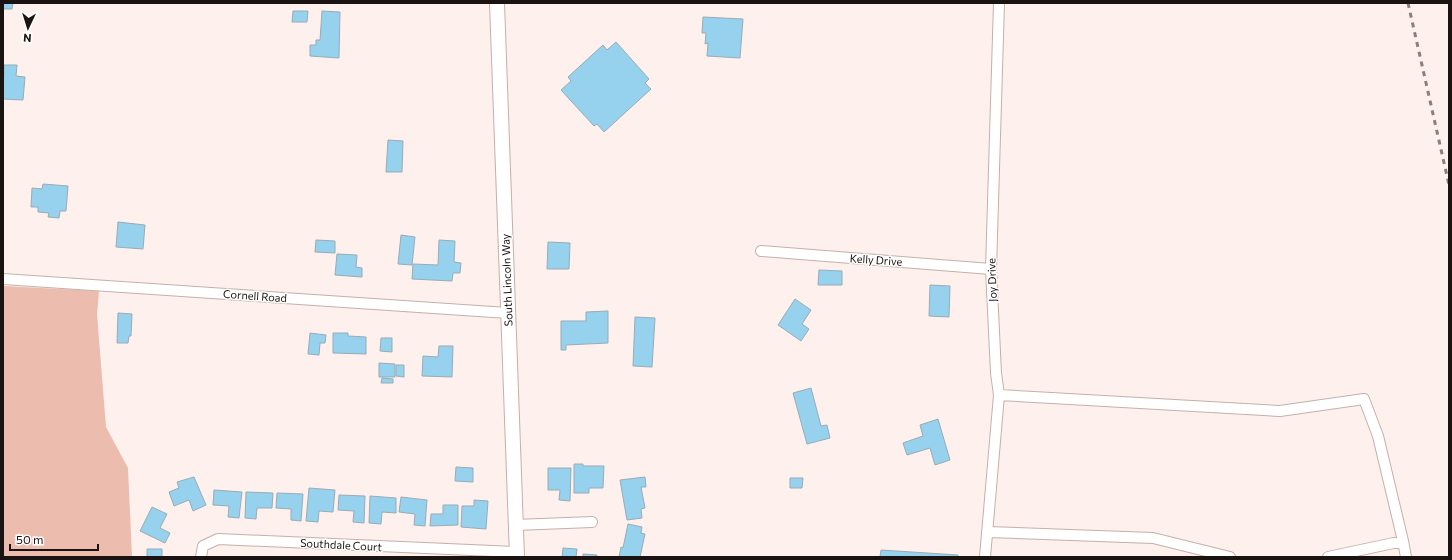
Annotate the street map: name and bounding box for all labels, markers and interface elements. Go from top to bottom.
north arrow [8,8,48,48]
text: N [23,32,32,45]
street label: South Lincoln Way [498,233,515,327]
street label: Kelly Drive [849,251,903,268]
street label: Joy Drive [984,258,1000,302]
street label: Cornell Road [223,287,287,304]
scale bar [10,526,98,552]
text: 50 m [16,532,44,546]
street label: Southdale Court [300,536,383,553]

